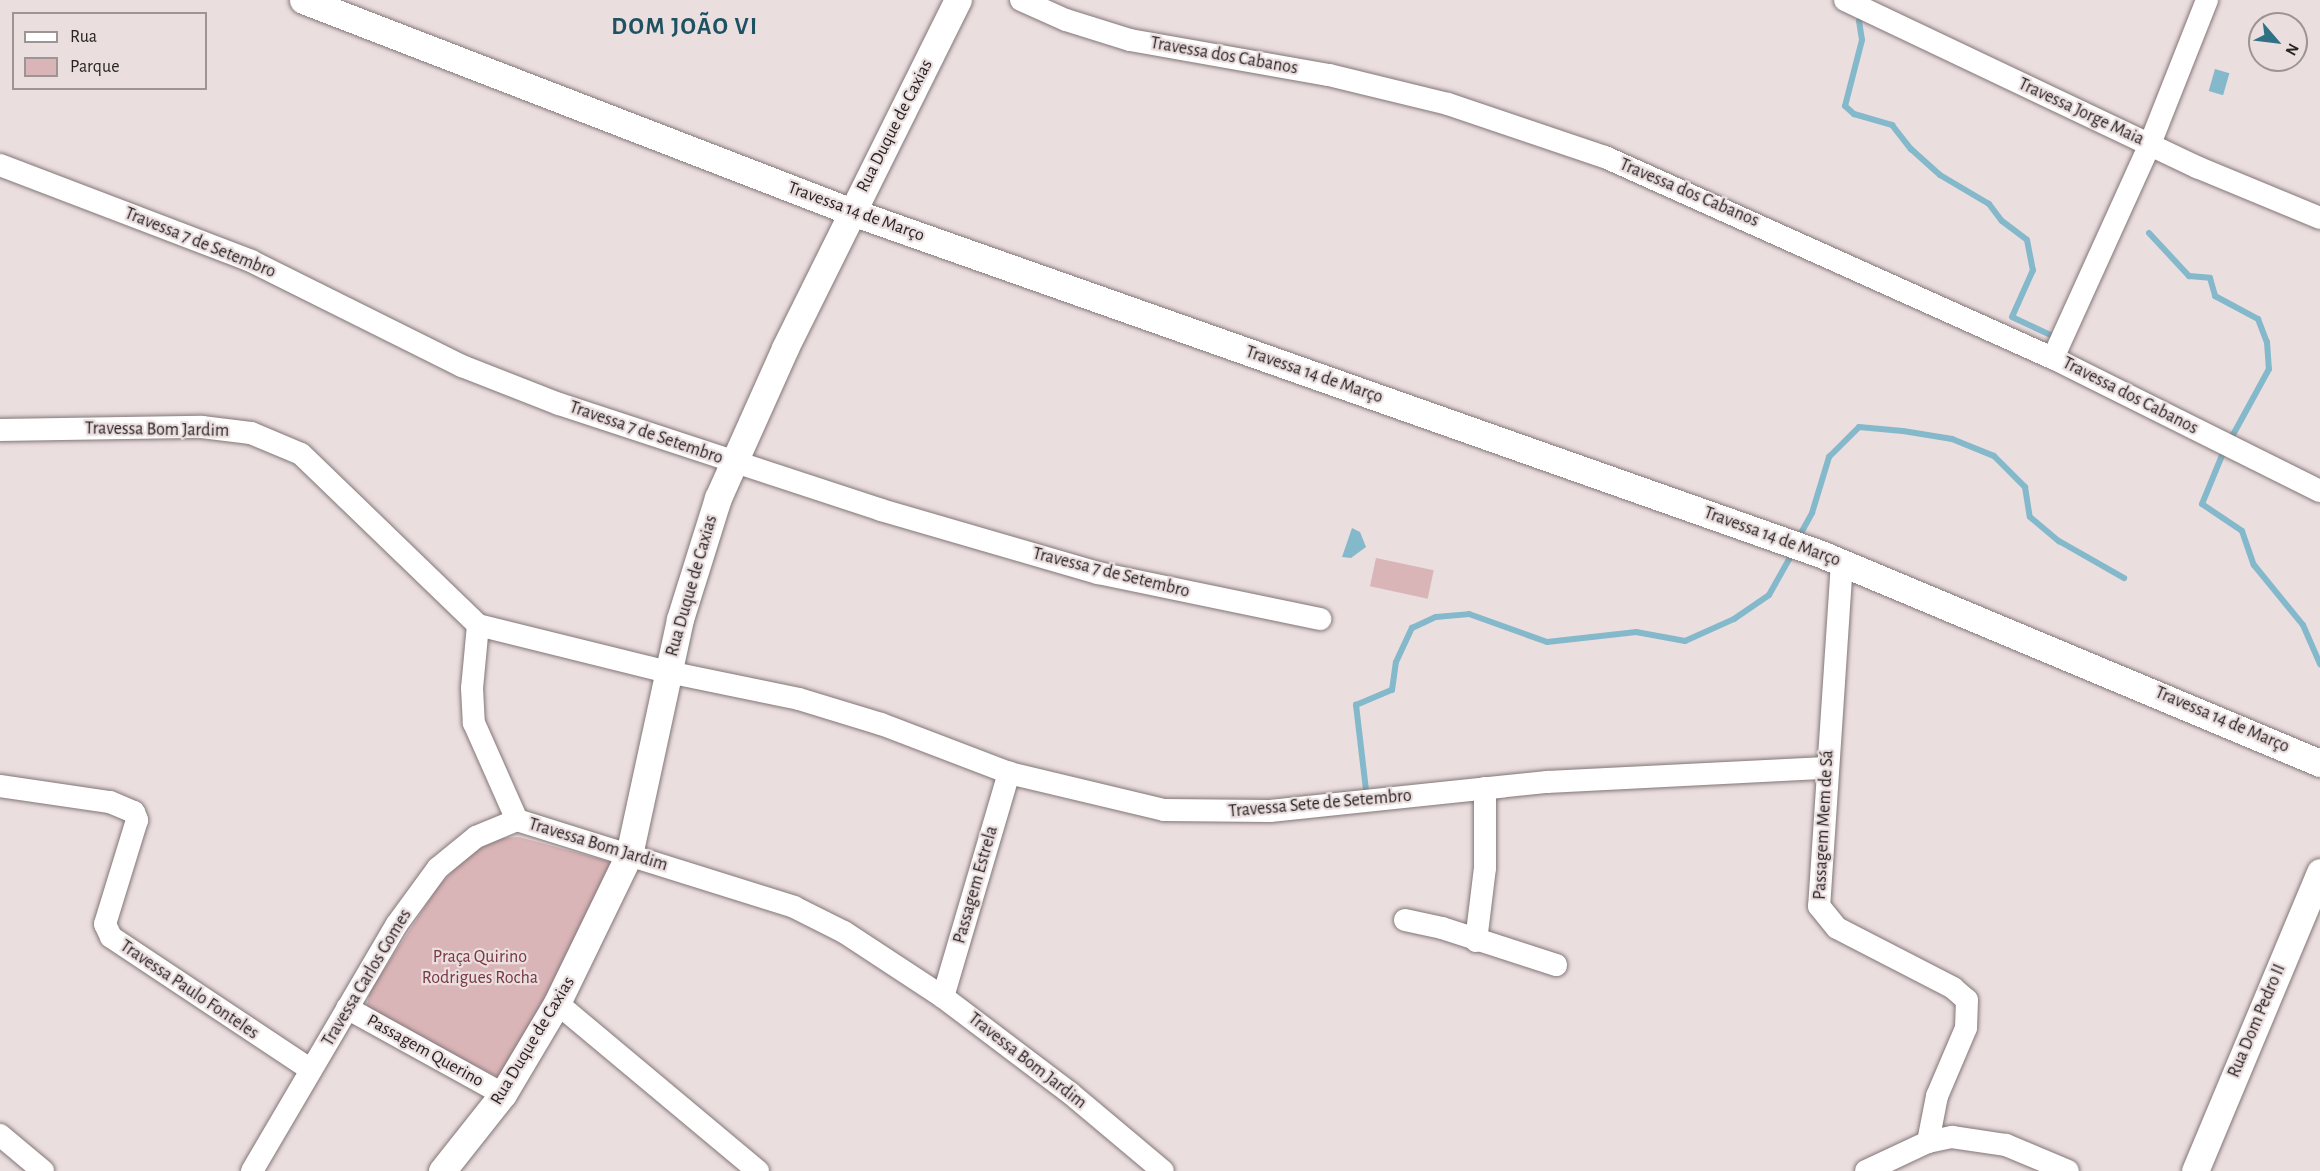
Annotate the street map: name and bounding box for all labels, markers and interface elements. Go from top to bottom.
legend [12,12,207,90]
north arrow [2248,12,2308,72]
district label: DOM JOÃO VI [611,14,759,42]
text: Rua [70,28,97,46]
street label: Travessa dos Cabanos [1149,32,1299,80]
text: N [2282,41,2302,58]
street label: Rua Duque de Caxias [852,56,938,196]
text: Parque [70,58,119,76]
street label: Travessa Jorge Maia [2015,73,2147,151]
street label: Travessa dos Cabanos [1616,154,1762,232]
street label: Travessa 14 de Março [785,177,927,247]
street label: Travessa 7 de Setembro [121,203,279,283]
street label: Travessa 14 de Março [1243,341,1385,409]
street label: Travessa dos Cabanos [2059,352,2201,440]
street label: Travessa 7 de Setembro [566,397,726,469]
street label: Travessa Bom Jardim [85,418,229,442]
street label: Travessa 14 de Março [1701,502,1843,572]
street label: Rua Duque de Caxias [662,513,722,659]
street label: Travessa 7 de Setembro [1030,543,1192,603]
street label: Travessa 14 de Março [2152,682,2292,758]
street label: Passagem Mem de Sá [1809,750,1839,900]
street label: Travessa Sete de Setembro [1228,785,1412,823]
street label: Travessa Bom Jardim [526,814,670,876]
street label: Passagem Estrela [949,824,1003,946]
street label: Travessa Carlos Gomes [317,905,417,1051]
street label: Travessa Paulo Fonteles [116,936,262,1044]
park label: Praça Quirino Rodrigues Rocha [422,947,538,990]
street label: Rua Dom Pedro II [2223,961,2291,1081]
street label: Rua Duque de Caxias [486,973,580,1109]
street label: Travessa Bom Jardim [963,1008,1091,1114]
street label: Passagem Querino [363,1010,487,1092]

